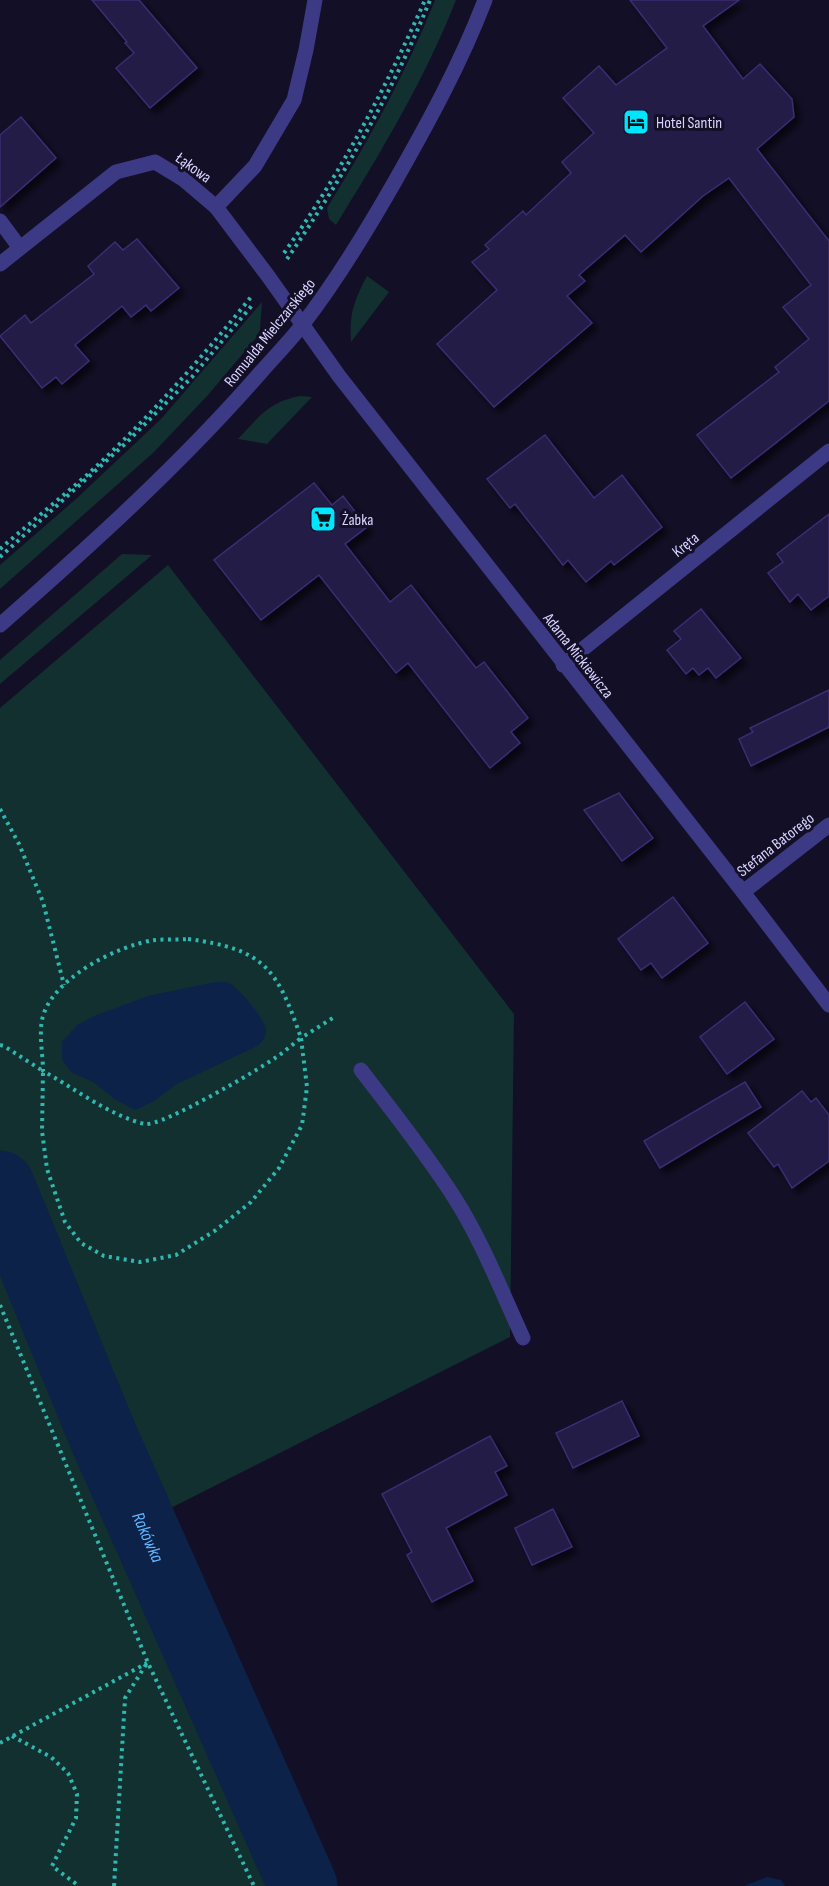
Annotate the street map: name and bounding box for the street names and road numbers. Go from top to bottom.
street label: Łąkowa [171,148,215,187]
street label: Romualda Mielczarskiego [221,275,320,391]
street label: Kręta [669,529,703,562]
street label: Adama Mickiewicza [538,609,617,702]
street label: Stefana Batorego [734,809,818,881]

